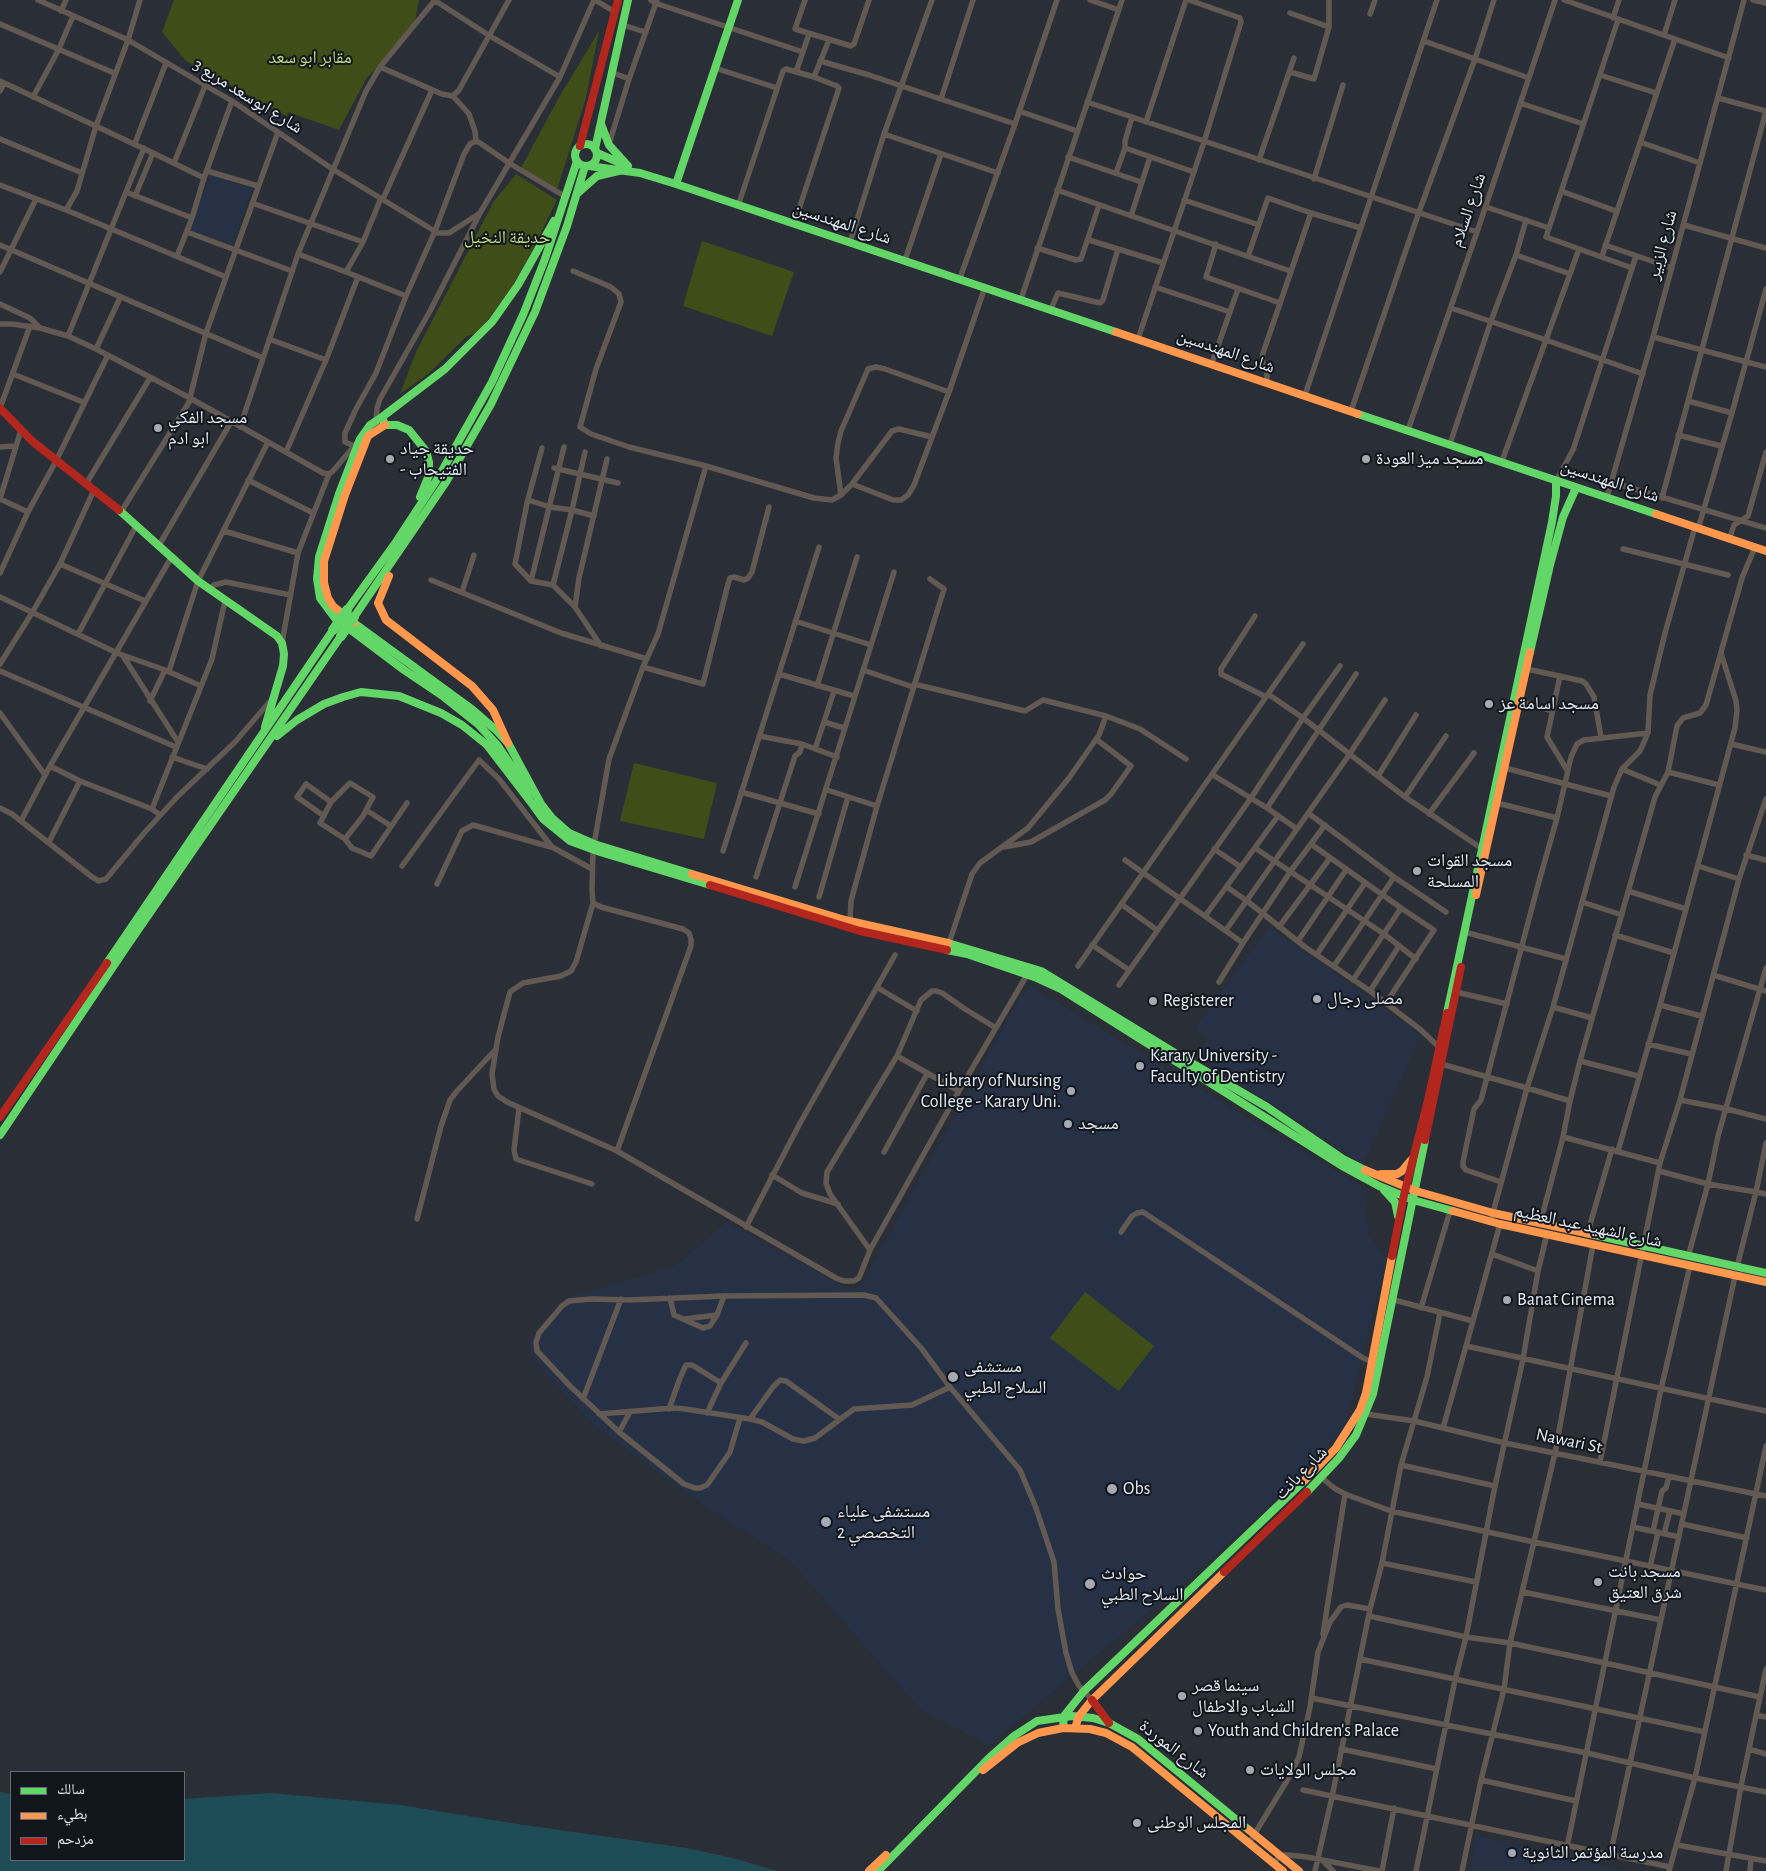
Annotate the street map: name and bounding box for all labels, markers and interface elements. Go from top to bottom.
park label: مقابر ابو سعد [268,47,352,69]
street label: شارع ابوسعد مربع 3 [189,54,307,138]
street label: شارع السلام [1445,170,1491,250]
street label: شارع المهندسين [790,197,894,249]
street label: شارع الزبير [1642,208,1682,282]
park label: حديقة النخيل [464,227,550,249]
street label: شارع المهندسين [1174,324,1278,378]
place label: مسجد الفكي ابو ادم [168,407,247,449]
marker: مسجد الفكي ابو ادم [152,422,164,434]
place label: حديقة جياد - الفتيحاب [400,438,474,480]
place label: مسجد ميز العودة [1376,448,1483,470]
marker: حديقة جياد - الفتيحاب [384,453,396,465]
marker: مسجد ميز العودة [1360,453,1372,465]
street label: شارع المهندسين [1558,455,1662,507]
place label: مسجد اسامة عز [1499,693,1599,715]
marker: مسجد اسامة عز [1483,698,1495,710]
place label: مسجد القوات المسلحة [1427,850,1512,892]
marker: مسجد القوات المسلحة [1411,865,1423,877]
place label: مصلى رجال [1327,988,1403,1010]
place label: Registerer [1163,990,1234,1012]
marker: مصلى رجال [1311,993,1323,1005]
marker: Registerer [1147,995,1159,1007]
place label: Karary University - Faculty of Dentistry [1150,1045,1285,1088]
marker: Karary University - Faculty of Dentistry [1134,1060,1146,1072]
place label: Library of Nursing College - Karary Uni. [921,1070,1061,1112]
marker: Library of Nursing College - Karary Uni. [1065,1085,1077,1097]
place label: مسجد [1078,1113,1119,1135]
marker: مسجد [1062,1118,1074,1130]
street label: شارع الشهيد عبد العظيم [1512,1200,1664,1252]
place label: Banat Cinema [1517,1289,1615,1311]
marker: Banat Cinema [1501,1294,1513,1306]
place label: مستشفى السلاح الطبي [964,1356,1046,1398]
marker: مستشفى السلاح الطبي [946,1370,960,1384]
street label: Nawari St [1534,1423,1604,1459]
street label: شارع بانت [1270,1442,1332,1504]
place label: Obs [1123,1478,1150,1500]
marker: Obs [1105,1482,1119,1496]
place label: مستشفى علياء التخصصي 2 [837,1501,930,1544]
marker: مستشفى علياء التخصصي 2 [819,1515,833,1529]
place label: مسجد بانت شرق العتيق [1608,1561,1682,1604]
place label: حوادث السلاح الطبي [1101,1563,1183,1606]
marker: مسجد بانت شرق العتيق [1592,1576,1604,1588]
marker: حوادث السلاح الطبي [1083,1577,1097,1591]
place label: سينما قصر الشباب والاطفال [1192,1675,1295,1718]
marker: سينما قصر الشباب والاطفال [1176,1690,1188,1702]
street label: شارع الموردة [1135,1715,1213,1783]
place label: Youth and Children's Palace [1208,1720,1399,1742]
marker: Youth and Children's Palace [1192,1725,1204,1737]
place label: مجلس الولايات [1260,1759,1356,1781]
marker: مجلس الولايات [1244,1764,1256,1776]
legend [10,1771,185,1861]
text: سالك [57,1782,85,1797]
text: بطيء [57,1807,87,1822]
place label: المجلس الوطنى [1147,1812,1246,1834]
marker: المجلس الوطنى [1131,1817,1143,1829]
text: مزدحم [57,1832,94,1847]
place label: مدرسة المؤتمر الثانوية [1522,1842,1663,1864]
marker: مدرسة المؤتمر الثانوية [1506,1847,1518,1859]

